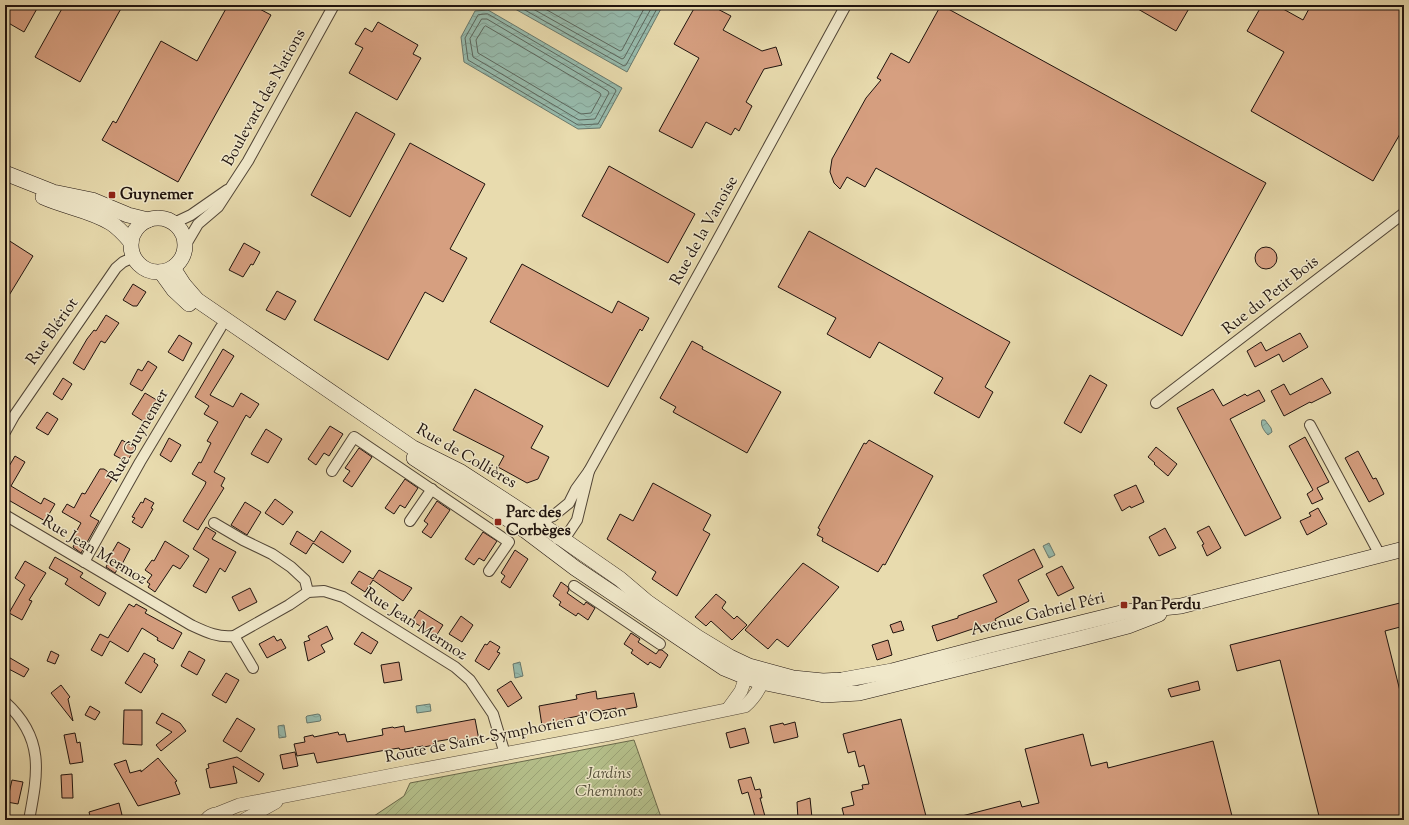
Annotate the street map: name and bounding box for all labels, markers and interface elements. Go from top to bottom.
street label: Boulevard des Nations [218,25,312,171]
street label: Rue de la Vanoise [665,172,745,290]
place label: Guynemer [120,184,195,207]
marker: Guynemer [107,190,117,200]
street label: Rue du Petit Bois [1218,251,1324,341]
street label: Rue Blériot [21,293,85,370]
street label: Rue Guynemer [103,385,175,487]
street label: Rue de Collières [412,419,520,495]
place label: Parc des Corbèges [506,502,571,543]
street label: Rue Jean Mermoz [37,510,151,592]
marker: Parc des Corbèges [493,517,503,527]
street label: Rue Jean Mermoz [359,583,471,667]
street label: Avenue Gabriel Péri [968,587,1108,643]
place label: Pan Perdu [1132,594,1202,617]
marker: Pan Perdu [1119,600,1129,610]
street label: Route de Saint-Symphorien d'Ozon [383,700,629,770]
park label: Jardins Cheminots [575,763,643,804]

